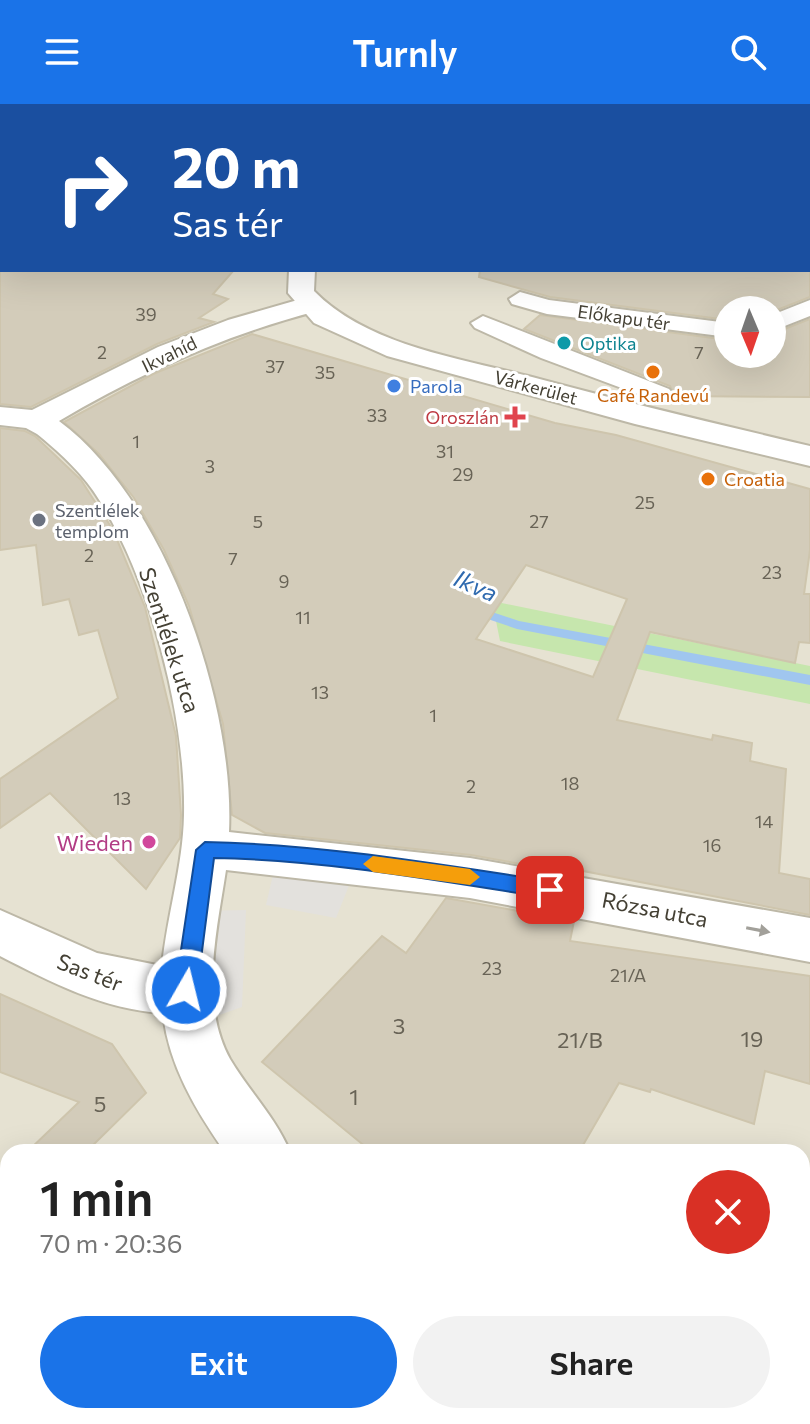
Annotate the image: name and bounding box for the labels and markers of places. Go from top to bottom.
place label: Optika [580,332,636,354]
marker: Optika [555,334,573,352]
marker: Café Randevú [644,363,662,381]
place label: Parola [410,375,462,397]
marker: Parola [385,377,403,395]
place label: Café Randevú [597,384,709,406]
place label: Oroszlán [425,406,499,428]
marker: Oroszlán [506,408,524,426]
place label: Croatia [724,468,785,490]
marker: Croatia [699,470,717,488]
place label: Szentlélek templom [55,499,140,542]
marker: Szentlélek templom [30,511,48,529]
place label: Wieden [56,829,133,856]
marker: Wieden [140,833,158,851]
pin [516,856,584,924]

